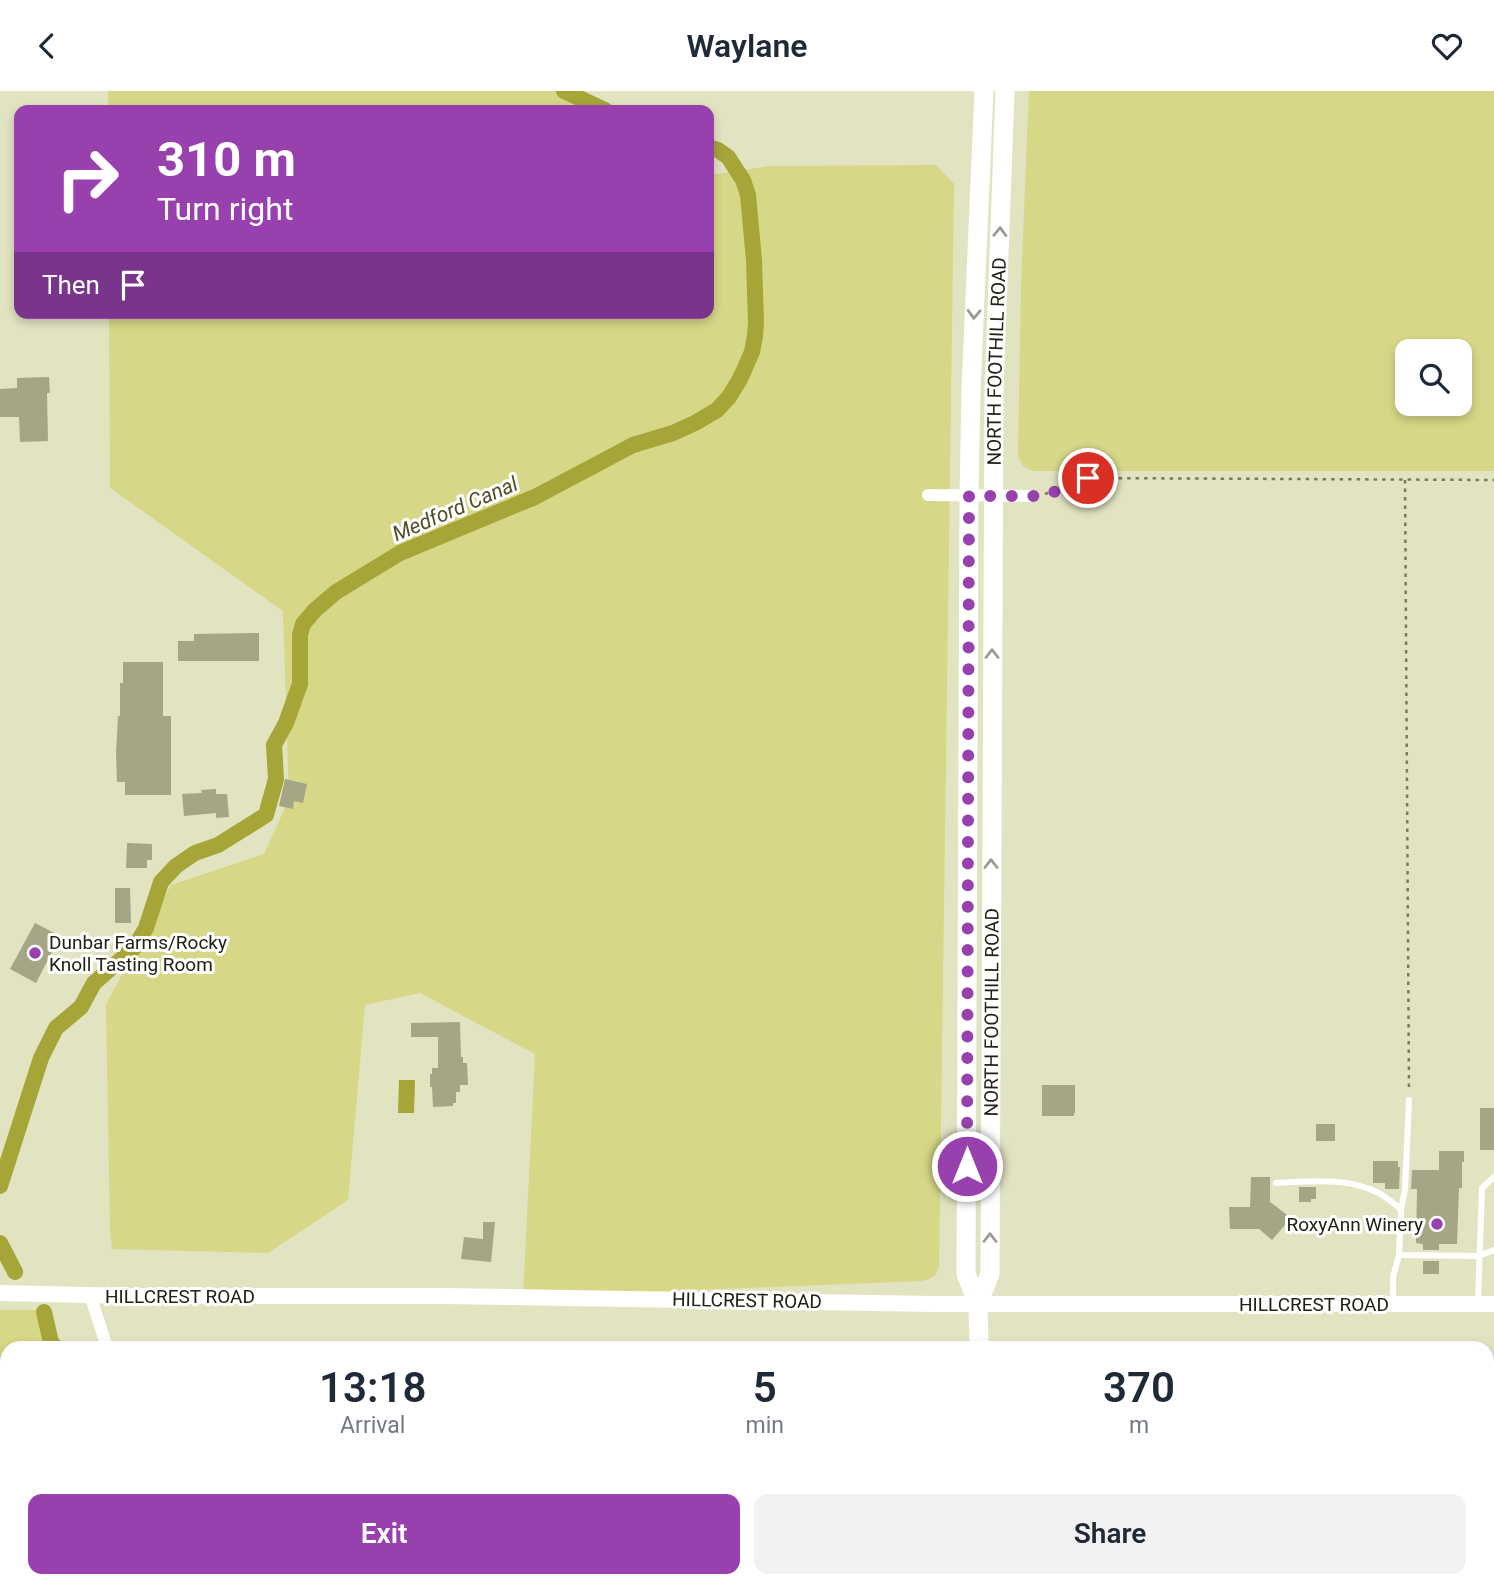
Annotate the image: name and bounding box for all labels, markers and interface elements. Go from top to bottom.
icon: back [28,27,66,65]
text: Waylane [686,27,808,65]
icon: heart [1428,27,1466,65]
text: 310 m [157,131,296,188]
icon: right [42,133,133,224]
text: Turn right [157,190,293,228]
one-way arrow [992,226,1007,237]
street label: NORTH FOOTHILL ROAD [983,257,1011,466]
icon: arrive [114,266,152,304]
text: Then [42,270,100,300]
one-way arrow [966,309,981,320]
map controls [1395,339,1472,416]
button: search [1395,339,1472,416]
pin [1058,448,1118,508]
icon: arrive [1069,459,1107,497]
water label: Medford Canal [389,471,522,546]
one-way arrow [984,648,1000,659]
one-way arrow [983,858,999,868]
street label: NORTH FOOTHILL ROAD [980,908,1004,1117]
place label: Dunbar Farms/Rocky Knoll Tasting Room [49,931,227,976]
marker: Dunbar Farms/Rocky Knoll Tasting Room [27,945,43,961]
position arrow [930,1129,1004,1203]
place label: RoxyAnn Winery [1287,1213,1423,1236]
marker: RoxyAnn Winery [1429,1216,1445,1232]
one-way arrow [982,1232,998,1243]
street label: HILLCREST ROAD [105,1285,255,1308]
street label: HILLCREST ROAD [672,1288,822,1313]
street label: HILLCREST ROAD [1239,1293,1389,1316]
text: 13:18 [319,1363,426,1412]
text: 5 [753,1363,777,1412]
text: 370 [1103,1363,1175,1412]
text: Arrival [340,1412,405,1439]
text: min [745,1412,784,1439]
text: m [1129,1412,1149,1439]
button: Exit [28,1494,740,1574]
button: Share [754,1494,1466,1574]

